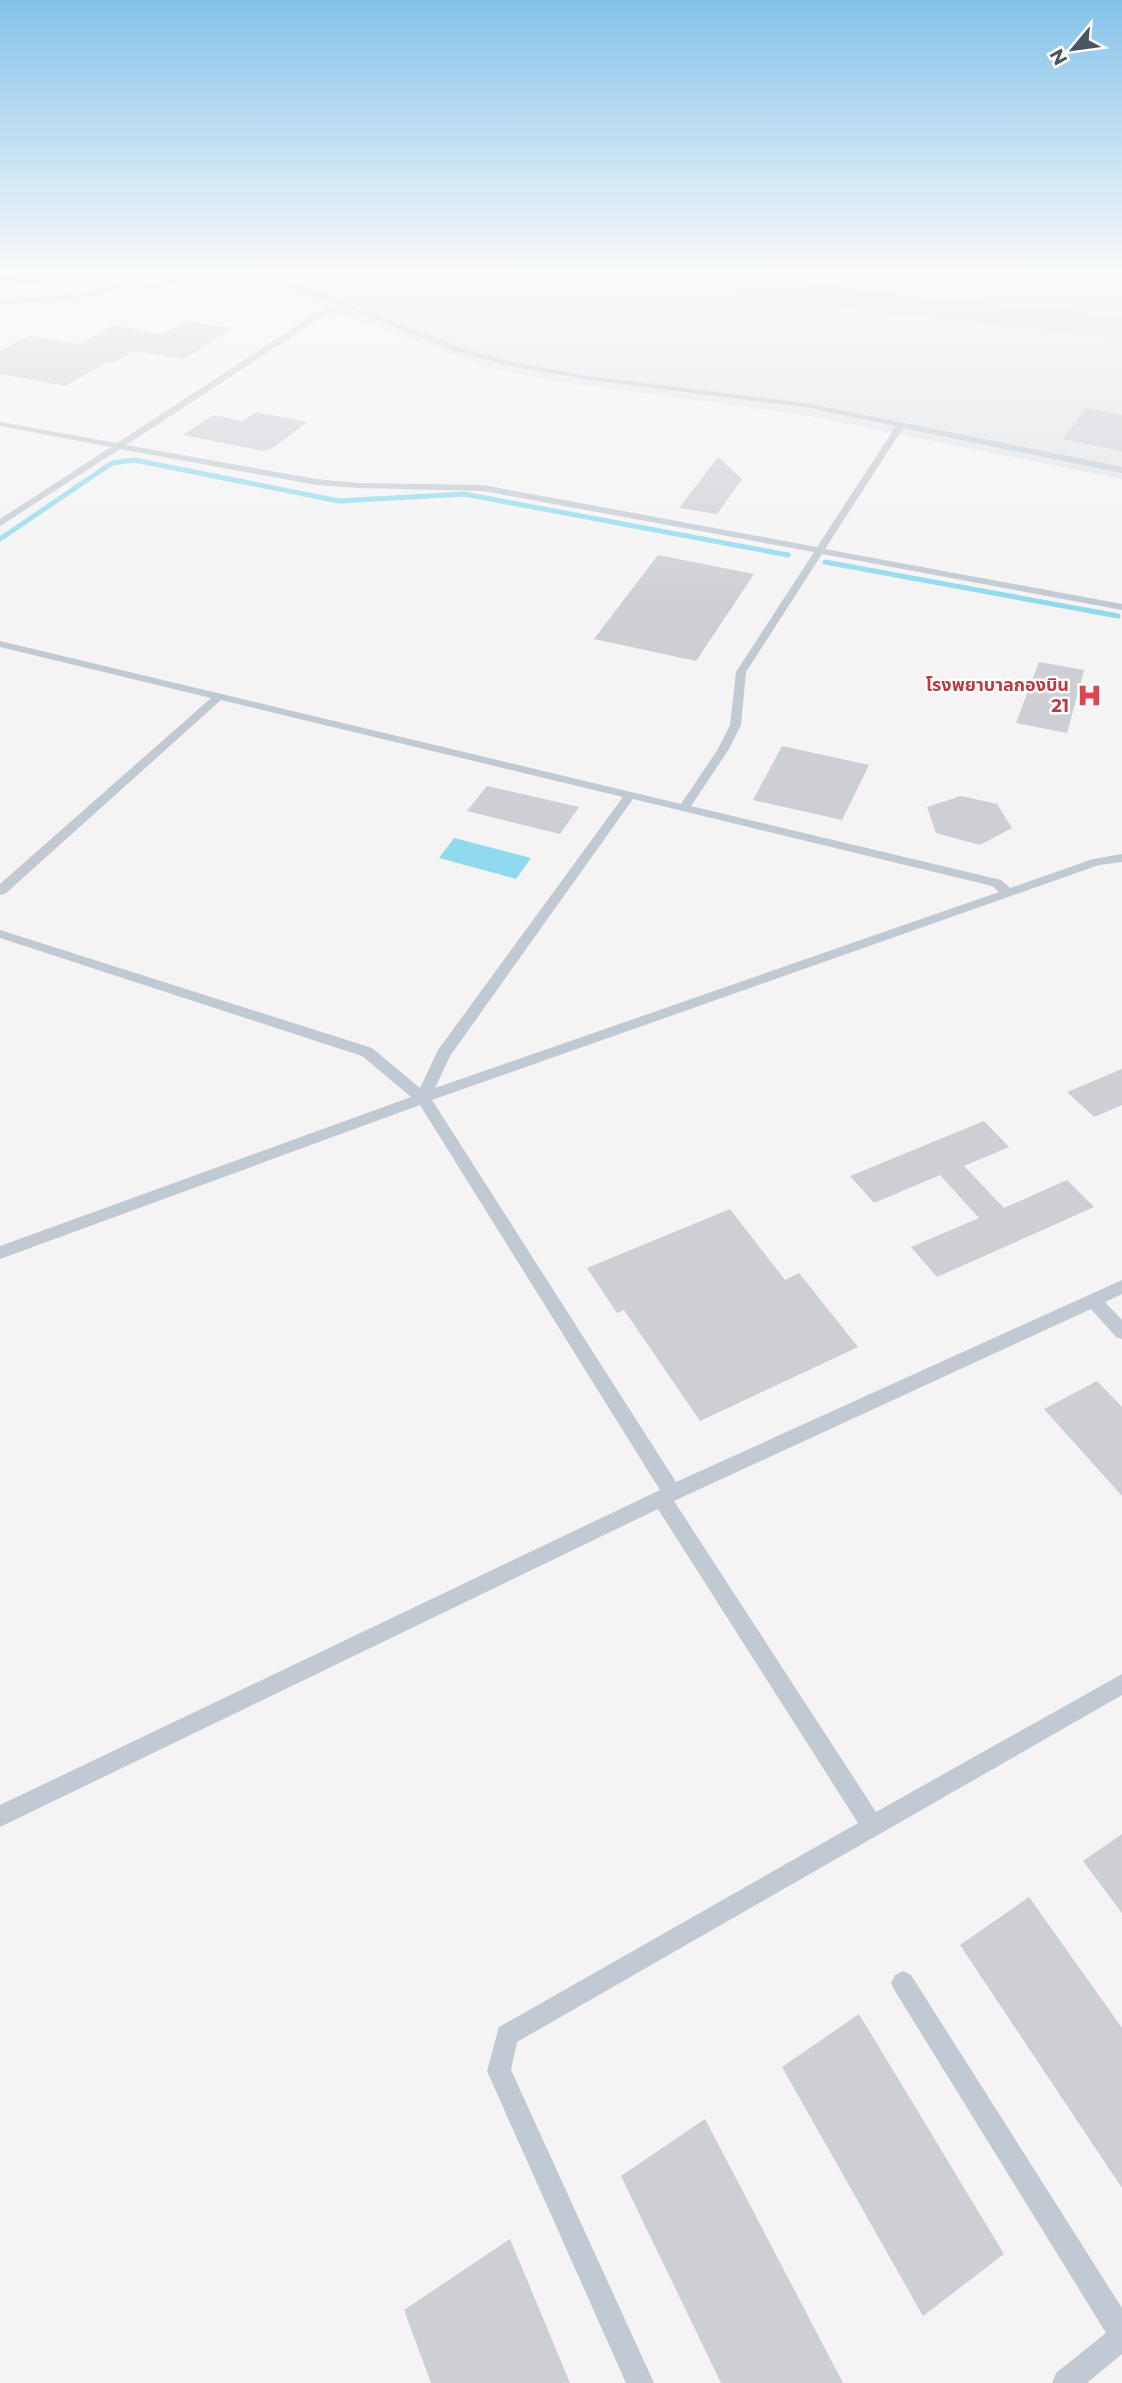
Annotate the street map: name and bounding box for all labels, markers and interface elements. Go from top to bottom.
north arrow [1038,14,1108,84]
text: N [1045,45,1072,69]
place label: โรงพยาบาลกองบิน 21 [926,674,1069,717]
hospital icon: โรงพยาบาลกองบิน 21 [1075,681,1103,709]

